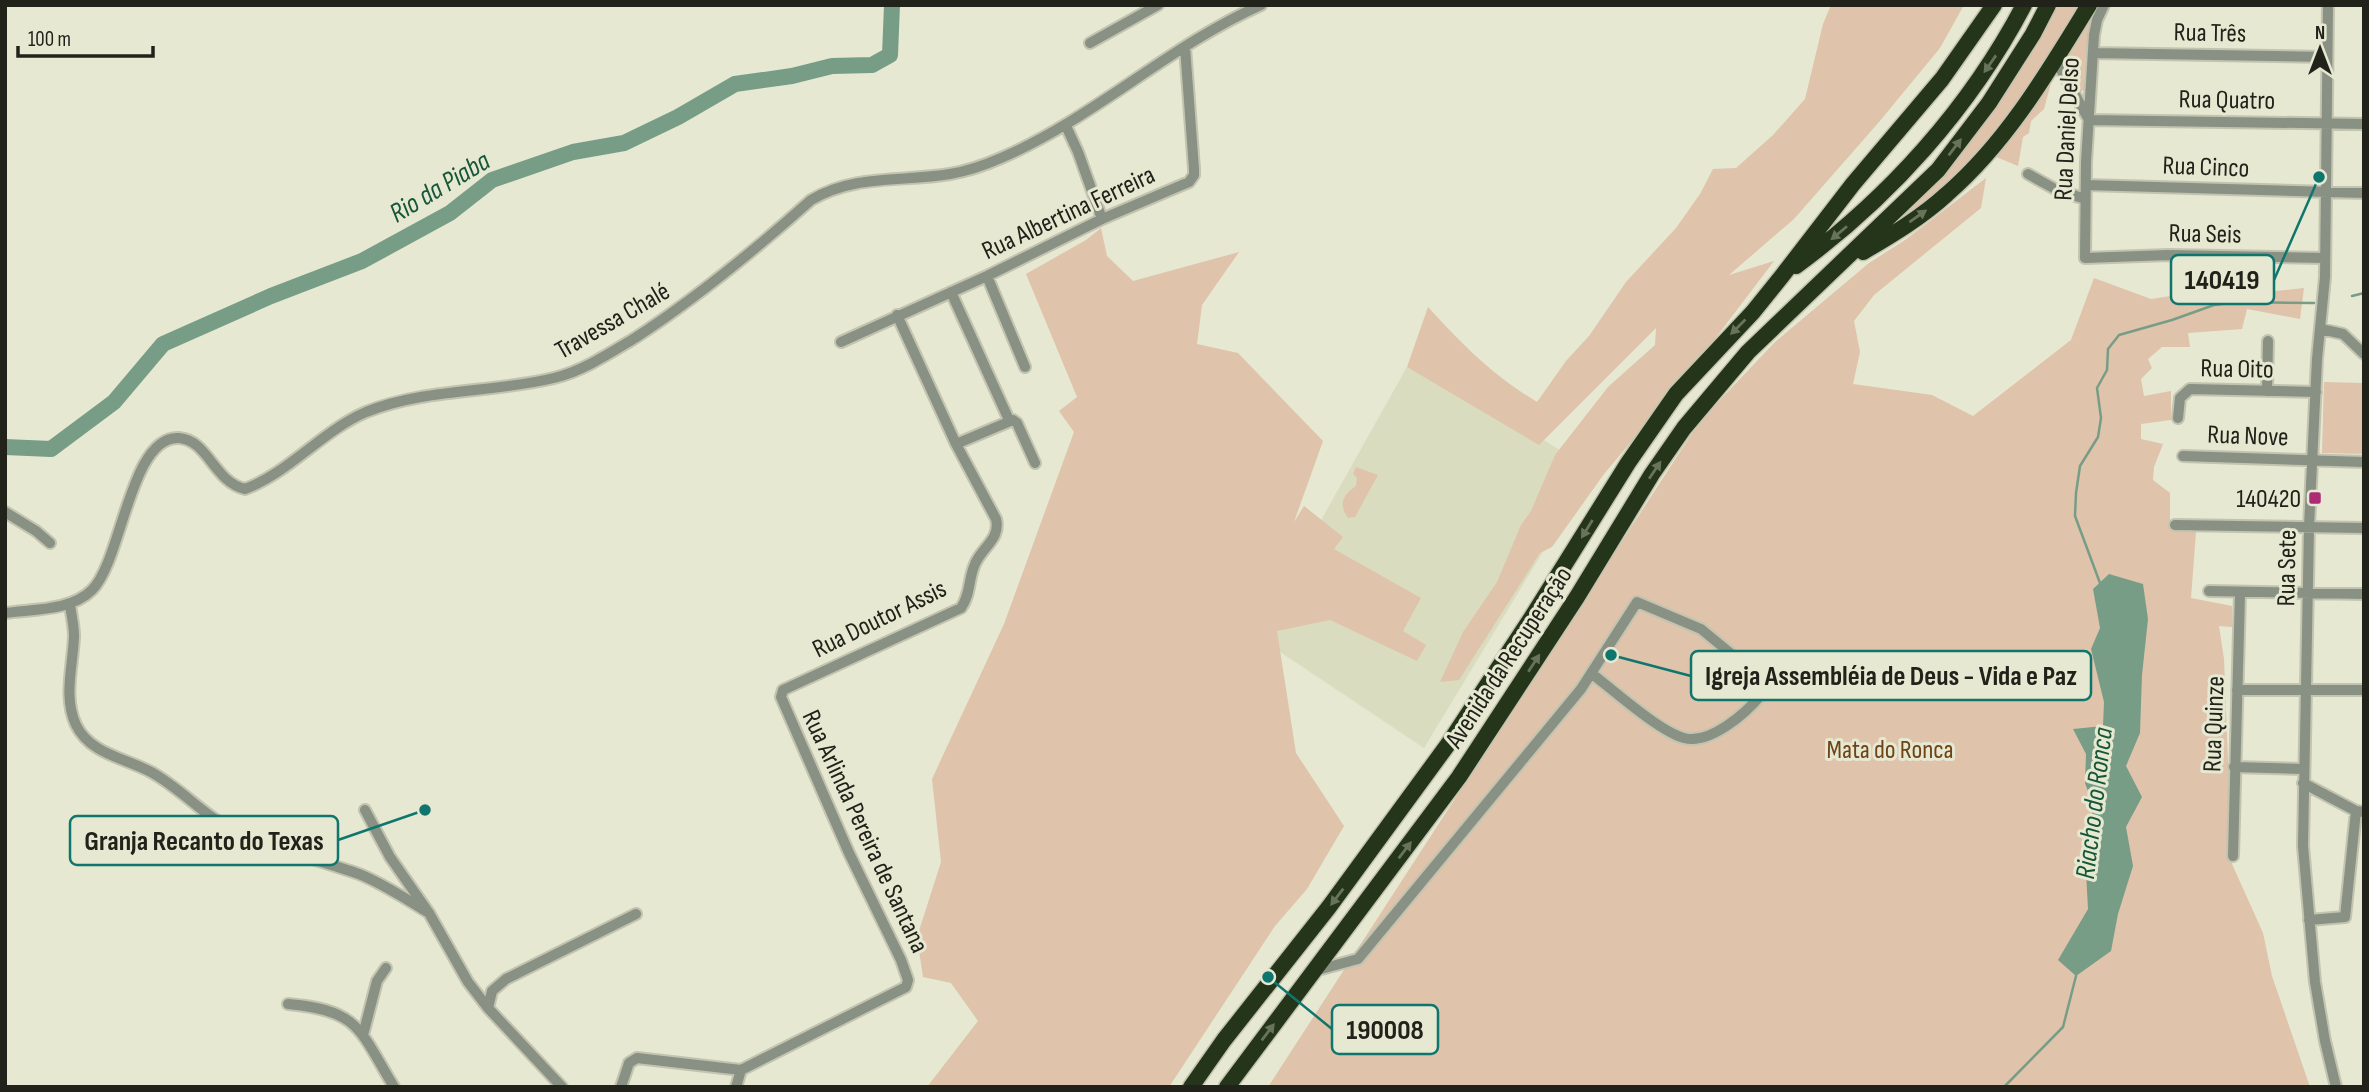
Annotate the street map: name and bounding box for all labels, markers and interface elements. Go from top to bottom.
scale bar [18,14,152,58]
north arrow [2285,14,2355,84]
street label: Rua Três [2173,17,2246,50]
text: N [2315,22,2325,45]
text: 100 m [28,27,71,52]
one-way arrow [1983,55,1997,73]
street label: Rua Daniel Delso [2048,57,2087,201]
street label: Rua Quatro [2178,84,2275,117]
one-way arrow [1948,138,1963,156]
water label: Rio da Piaba [384,144,497,230]
street label: Rua Cinco [2162,150,2250,185]
street label: Rua Albertina Ferreira [977,160,1160,267]
one-way arrow [1909,209,1927,223]
street label: Rua Seis [2168,218,2242,251]
one-way arrow [1830,226,1848,241]
callout: 140419 [2171,255,2274,304]
text: 140419 [2185,264,2259,297]
street label: Travessa Chalé [550,276,676,367]
one-way arrow [1729,319,1746,336]
street label: Rua Oito [2200,353,2274,386]
street label: Rua Nove [2207,420,2289,453]
one-way arrow [1648,461,1661,480]
place label: 140420 [2236,484,2301,515]
marker: 140420 [2307,490,2323,506]
one-way arrow [1581,519,1594,538]
street label: Rua Sete [2271,529,2304,607]
street label: Avenida da Recuperação [1439,561,1579,755]
street label: Rua Doutor Assis [808,574,952,665]
callout: Igreja Assembléia de Deus - Vida e Paz [1691,651,2091,700]
one-way arrow [1528,654,1541,673]
text: Igreja Assembléia de Deus - Vida e Paz [1705,660,2077,693]
street label: Rua Quinze [2197,675,2232,773]
street label: Rua Arlinda Pereira de Santana [795,705,935,958]
water label: Riacho do Ronca [2069,725,2120,881]
park label: Mata do Ronca [1827,735,1953,766]
callout: Granja Recanto do Texas [70,816,338,865]
text: Granja Recanto do Texas [84,825,324,858]
one-way arrow [1398,841,1412,859]
one-way arrow [1330,888,1344,906]
callout: 190008 [1332,1005,1438,1054]
text: 190008 [1346,1014,1424,1047]
one-way arrow [1260,1023,1275,1041]

